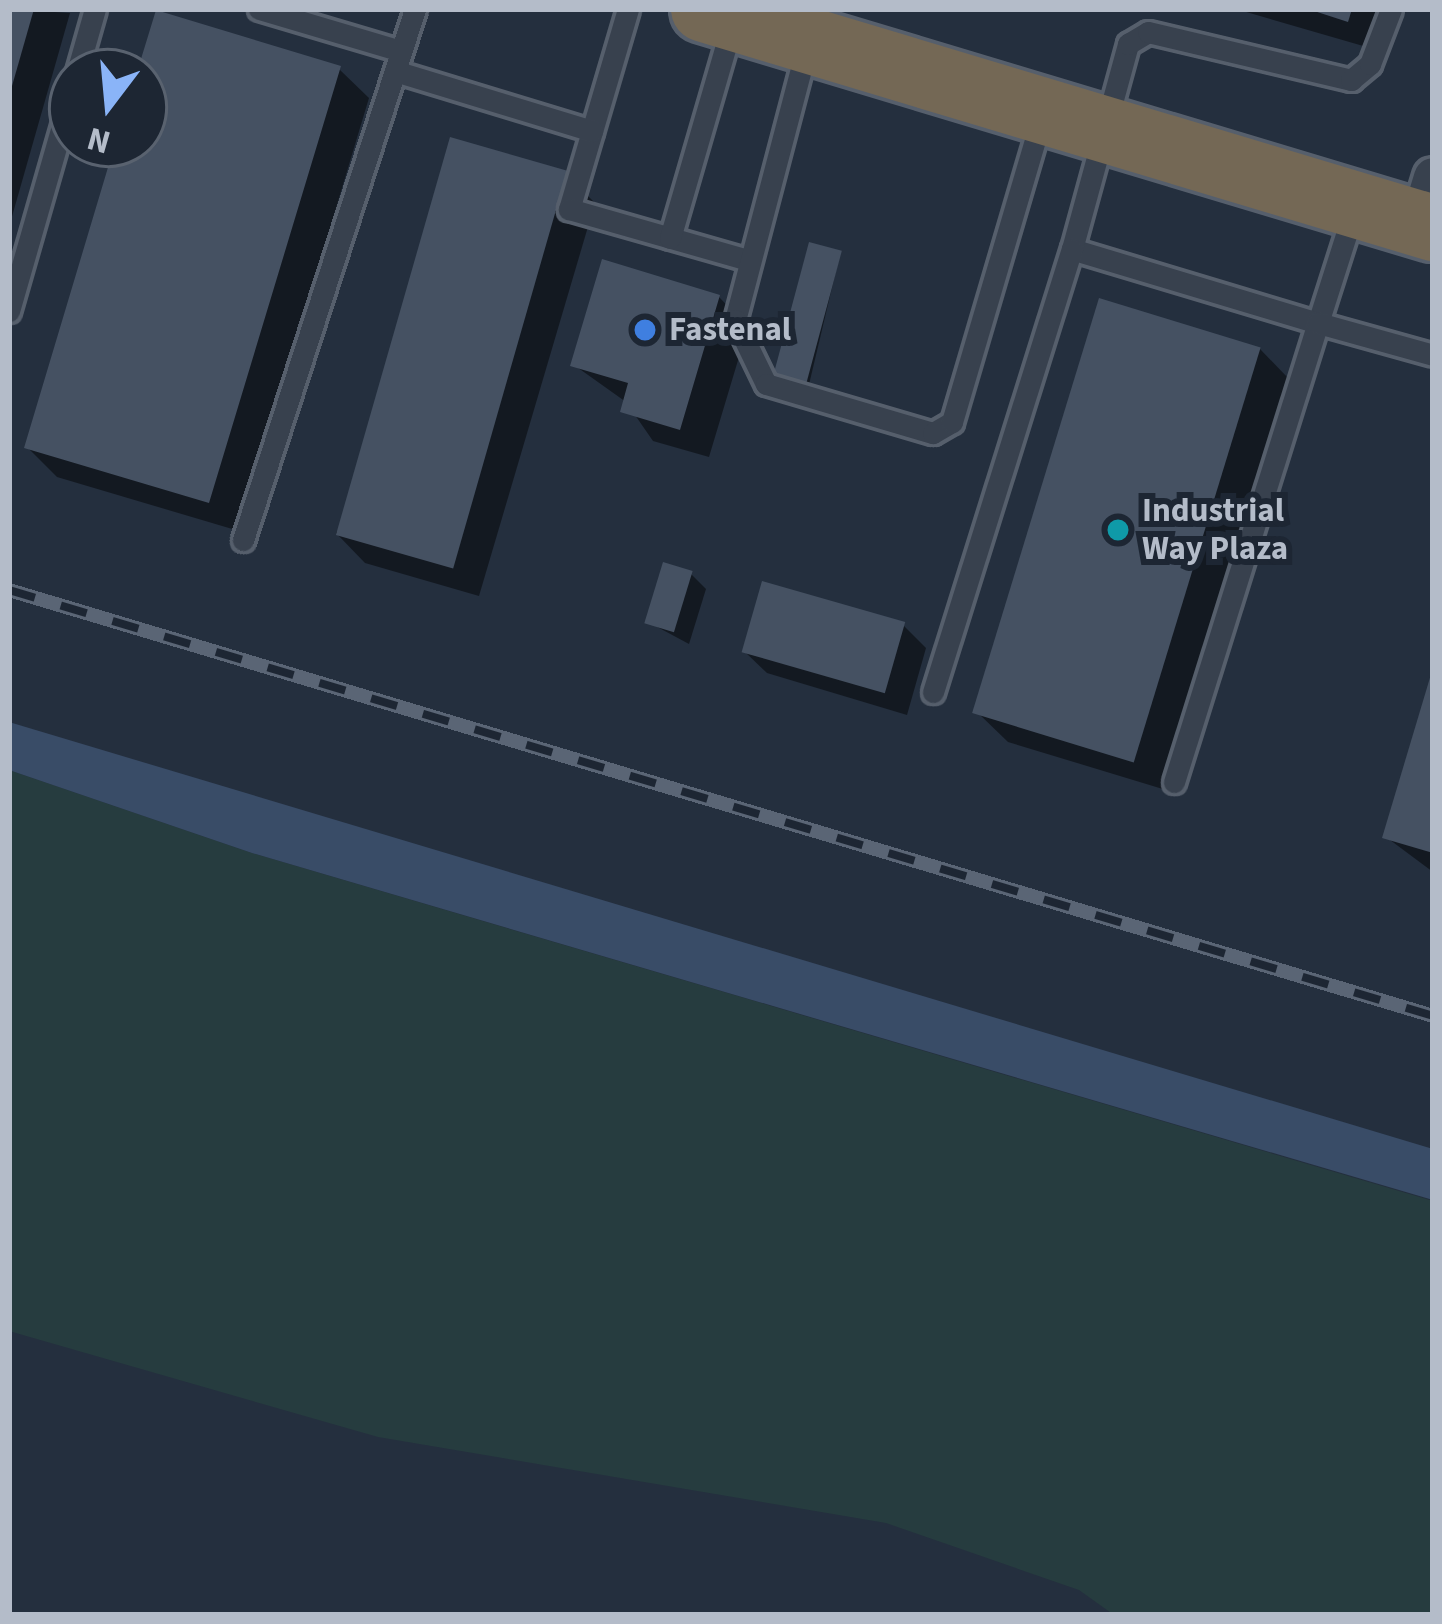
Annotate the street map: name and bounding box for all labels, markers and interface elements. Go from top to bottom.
north arrow [48,48,168,168]
text: N [82,115,116,166]
place label: Fastenal [669,310,791,350]
marker: Fastenal [632,317,658,343]
place label: Industrial Way Plaza [1142,491,1288,569]
marker: Industrial Way Plaza [1105,517,1131,543]

